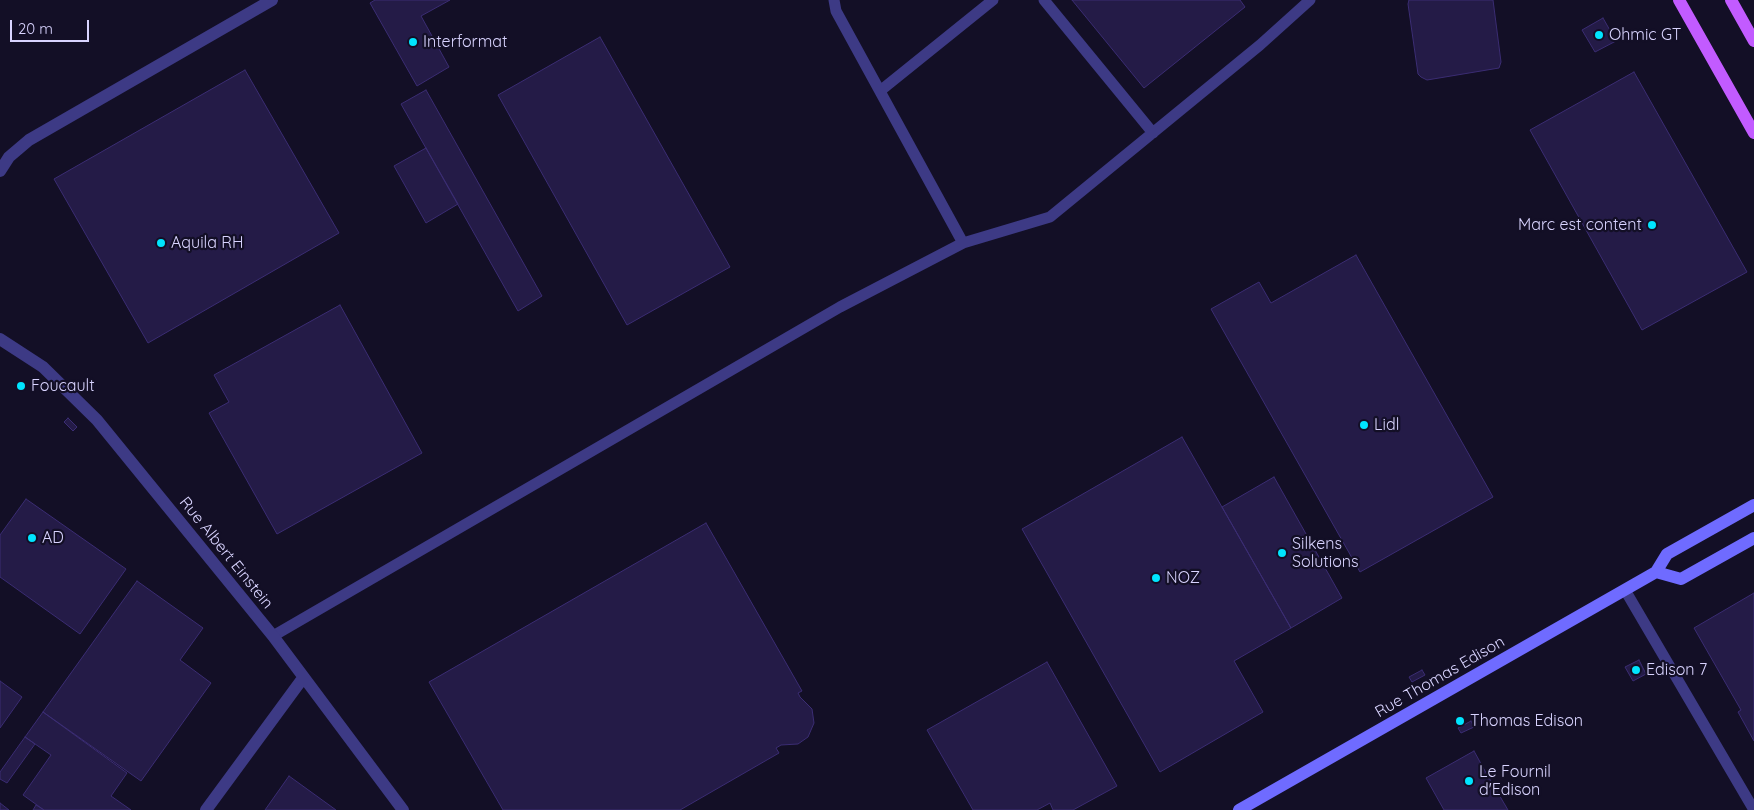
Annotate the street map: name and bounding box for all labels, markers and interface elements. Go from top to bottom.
scale bar [12,10,91,42]
text: 20 m [18,19,53,38]
place label: Ohmic GT [1609,25,1681,45]
marker: Ohmic GT [1593,29,1605,41]
place label: Interformat [423,32,507,52]
marker: Interformat [407,36,419,48]
place label: Marc est content [1518,215,1642,235]
marker: Marc est content [1646,219,1658,231]
place label: Aquila RH [171,233,244,253]
marker: Aquila RH [155,237,167,249]
place label: Foucault [31,376,95,396]
marker: Foucault [15,380,27,392]
place label: Lidl [1374,415,1399,435]
marker: Lidl [1358,419,1370,431]
street label: Rue Albert Einstein [175,493,277,613]
place label: AD [42,528,64,548]
marker: AD [26,532,38,544]
place label: Silkens Solutions [1292,534,1359,572]
marker: Silkens Solutions [1276,547,1288,559]
place label: NOZ [1166,568,1200,588]
marker: NOZ [1150,572,1162,584]
street label: Rue Thomas Edison [1372,632,1508,722]
place label: Edison 7 [1646,660,1707,680]
marker: Edison 7 [1630,664,1642,676]
place label: Thomas Edison [1470,711,1583,731]
marker: Thomas Edison [1454,715,1466,727]
place label: Le Fournil d'Edison [1479,762,1551,800]
marker: Le Fournil d'Edison [1463,775,1475,787]

